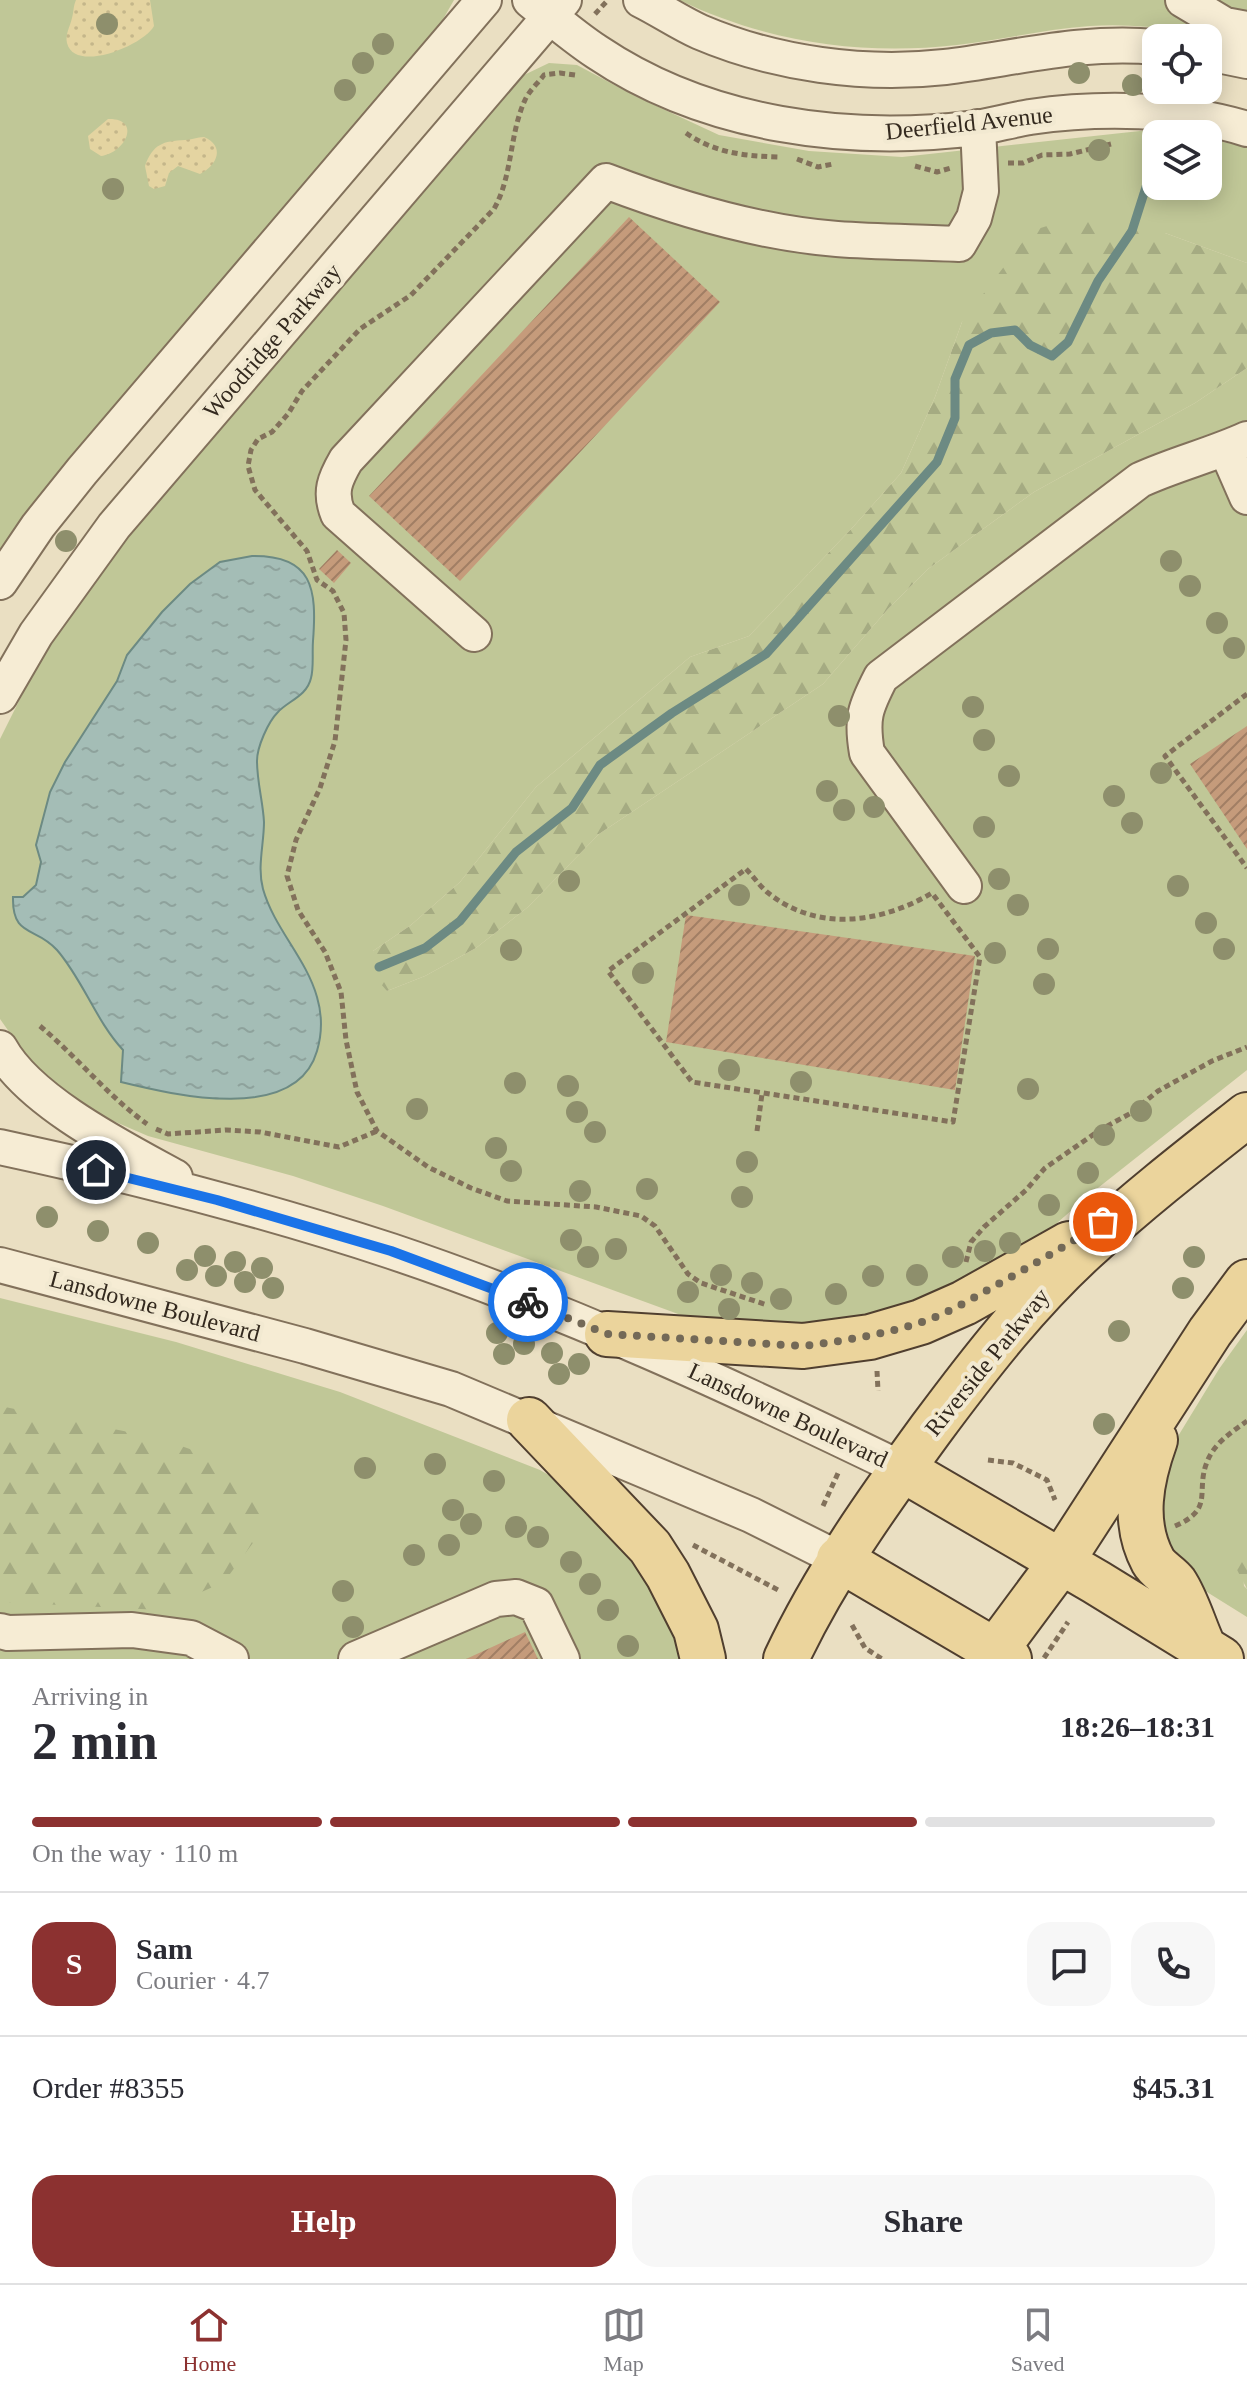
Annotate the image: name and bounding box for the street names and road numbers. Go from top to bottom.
street label: Deerfield Avenue [884,101,1054,145]
street label: Woodridge Parkway [198,258,346,424]
street label: Lansdowne Boulevard [47,1265,263,1347]
street label: Riverside Parkway [920,1283,1054,1441]
street label: Lansdowne Boulevard [684,1357,892,1473]

